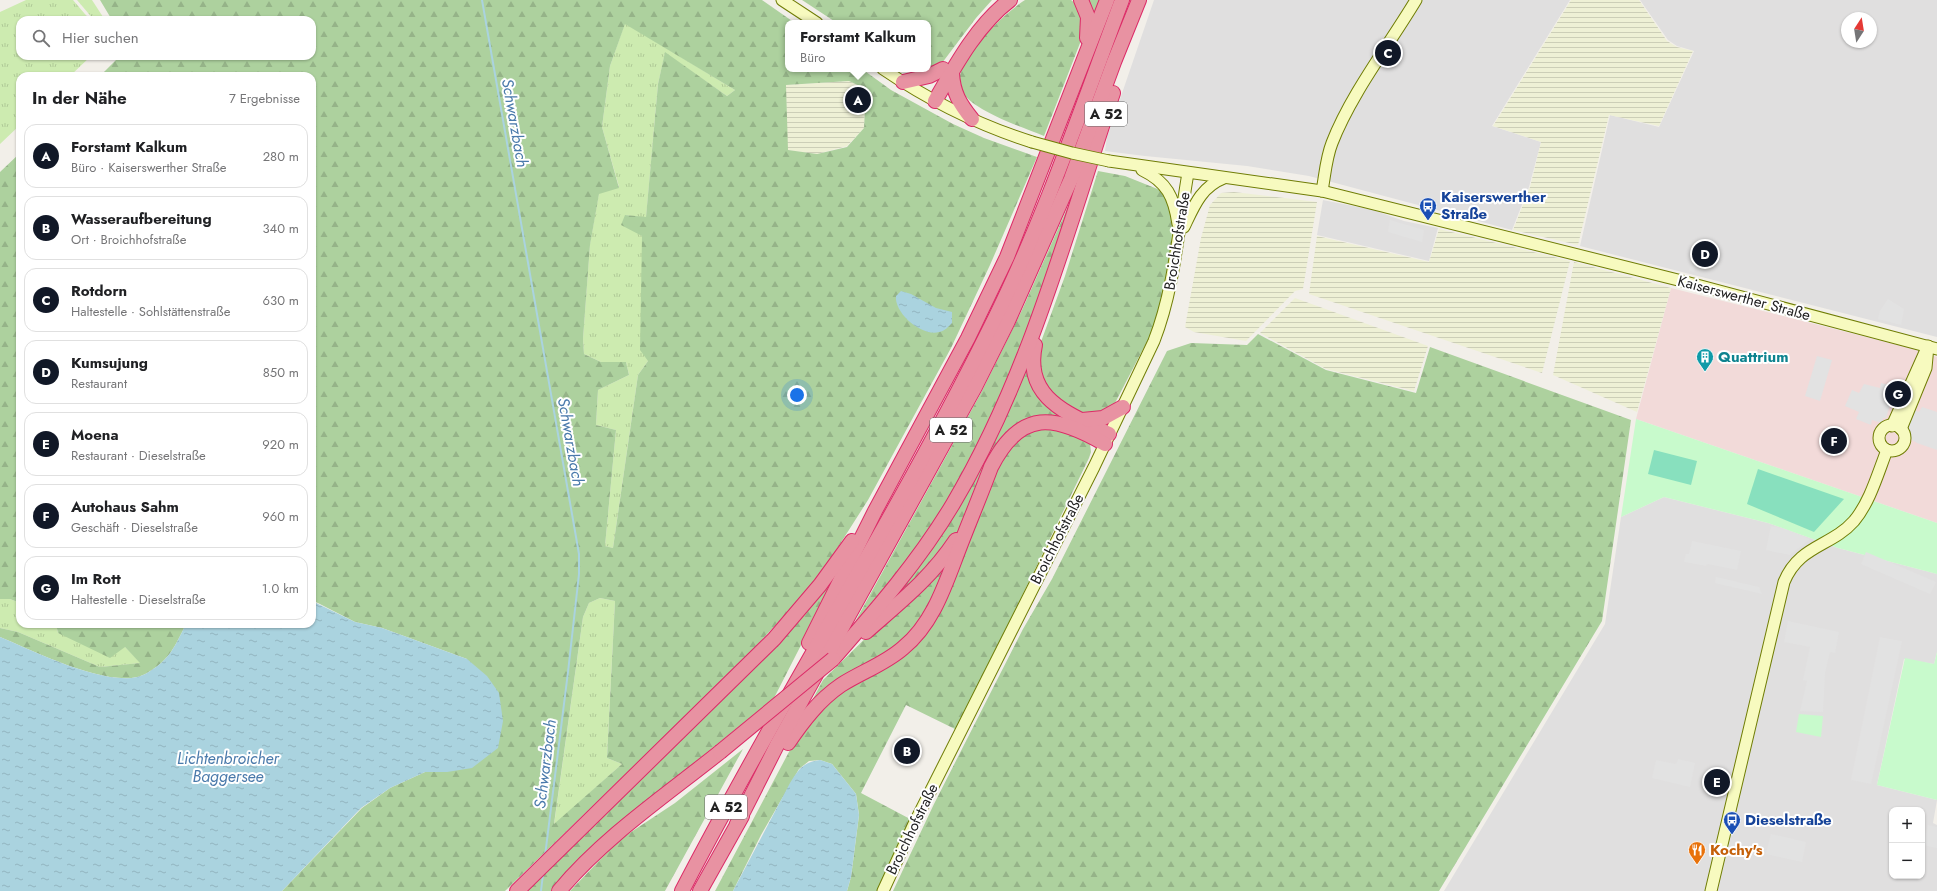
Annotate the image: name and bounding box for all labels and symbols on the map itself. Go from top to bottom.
north arrow [1841,12,1877,48]
pin: C [1375,38,1401,68]
water label: Schwarzbach [496,77,534,169]
pin: A [845,85,871,115]
road number: A 52 [1085,102,1127,126]
place label: Kaiserswerther Straße [1441,186,1547,225]
street label: Broichhofstraße [1158,190,1196,292]
bus stop icon: Kaiserswerther Straße [1418,196,1438,221]
pin: D [1692,239,1718,269]
street label: Kaiserswerther Straße [1675,270,1813,326]
place label: Quattrium [1718,346,1788,368]
building icon: Quattrium [1695,347,1715,372]
pin: G [1885,379,1911,409]
your location [787,385,807,405]
water label: Schwarzbach [552,396,590,488]
road number: A 52 [930,418,972,442]
pin: F [1821,426,1847,456]
street label: Broichhofstraße [1025,490,1089,588]
water label: Schwarzbach [528,718,562,810]
pin: B [894,736,920,766]
water label: Lichtenbroicher Baggersee [177,747,281,788]
pin: E [1704,767,1730,797]
street label: Broichhofstraße [880,779,944,878]
road number: A 52 [705,795,747,819]
place label: Dieselstraße [1745,809,1832,831]
bus stop icon: Dieselstraße [1722,810,1742,835]
place label: Kochy's [1710,839,1763,861]
restaurant icon: Kochy's [1687,840,1707,865]

